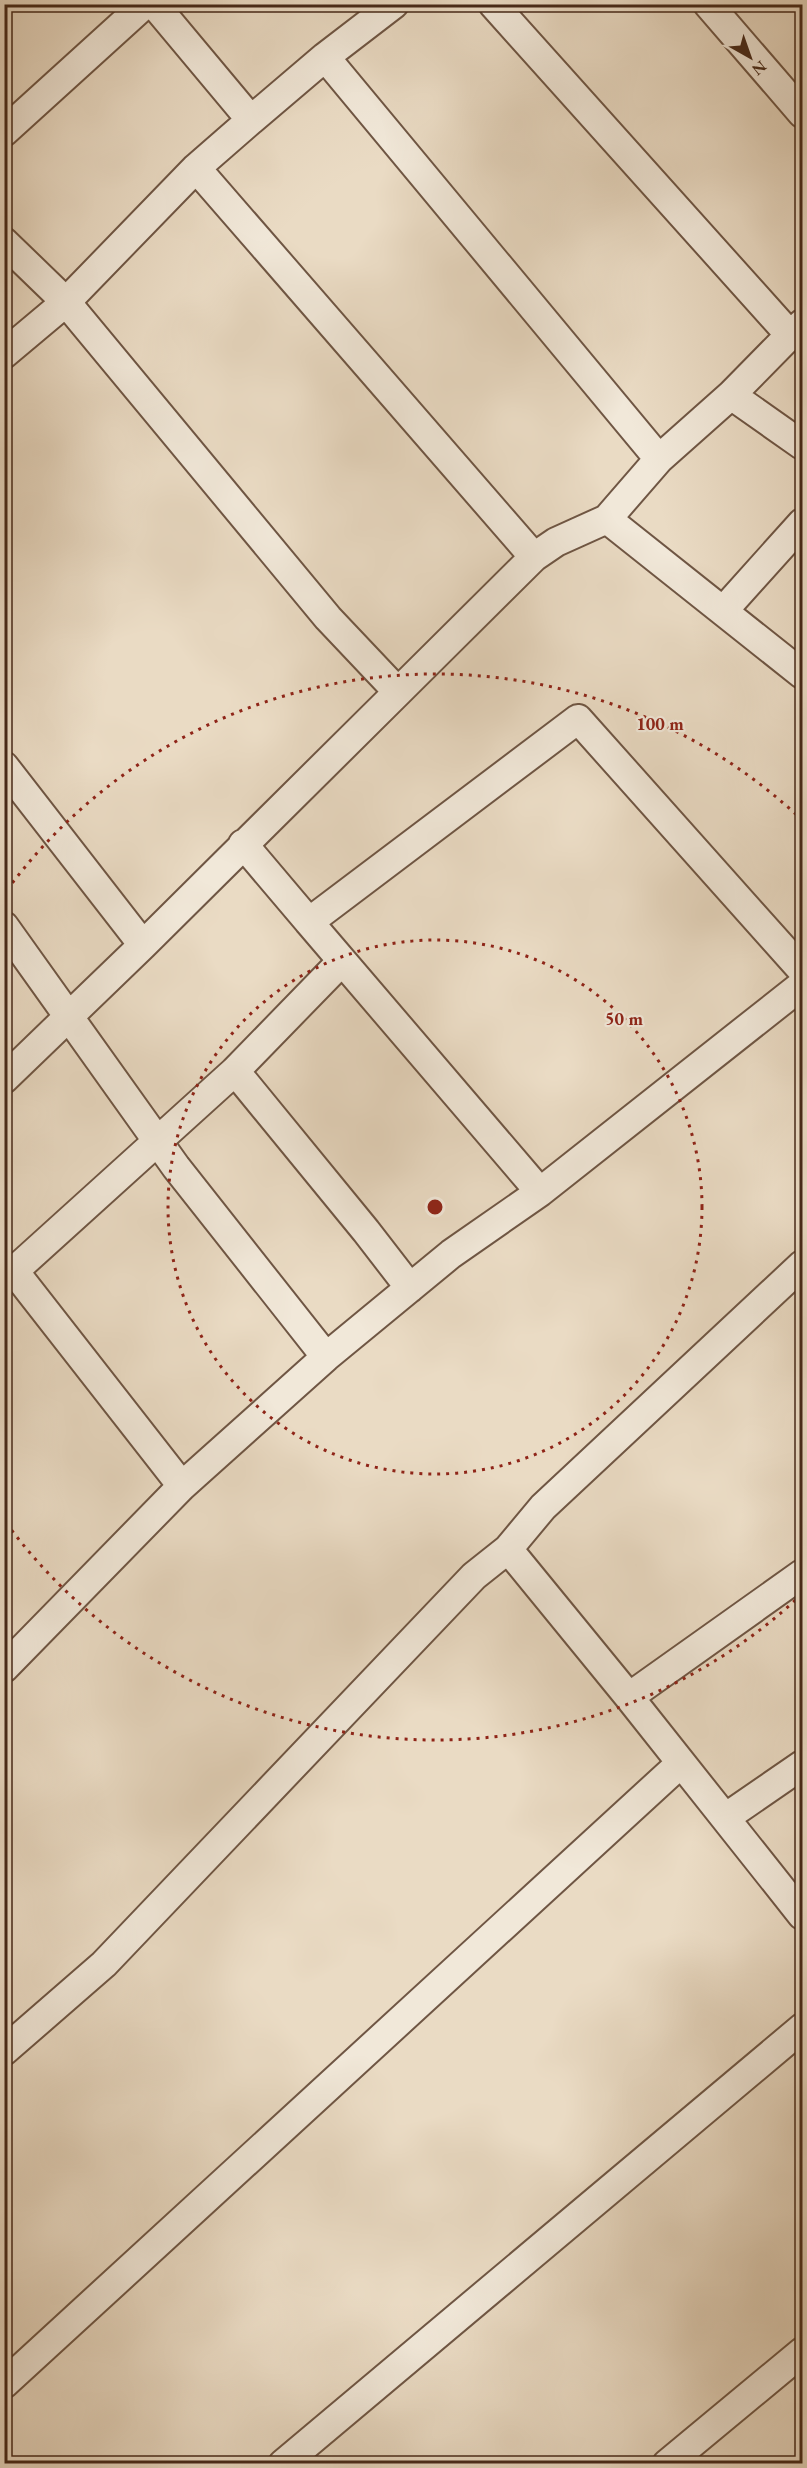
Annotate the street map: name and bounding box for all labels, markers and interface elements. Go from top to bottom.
north arrow [720,27,780,87]
text: N [748,56,771,80]
text: 100 m [636,712,684,735]
text: 50 m [605,1007,643,1030]
centre of rings [425,1197,445,1217]

